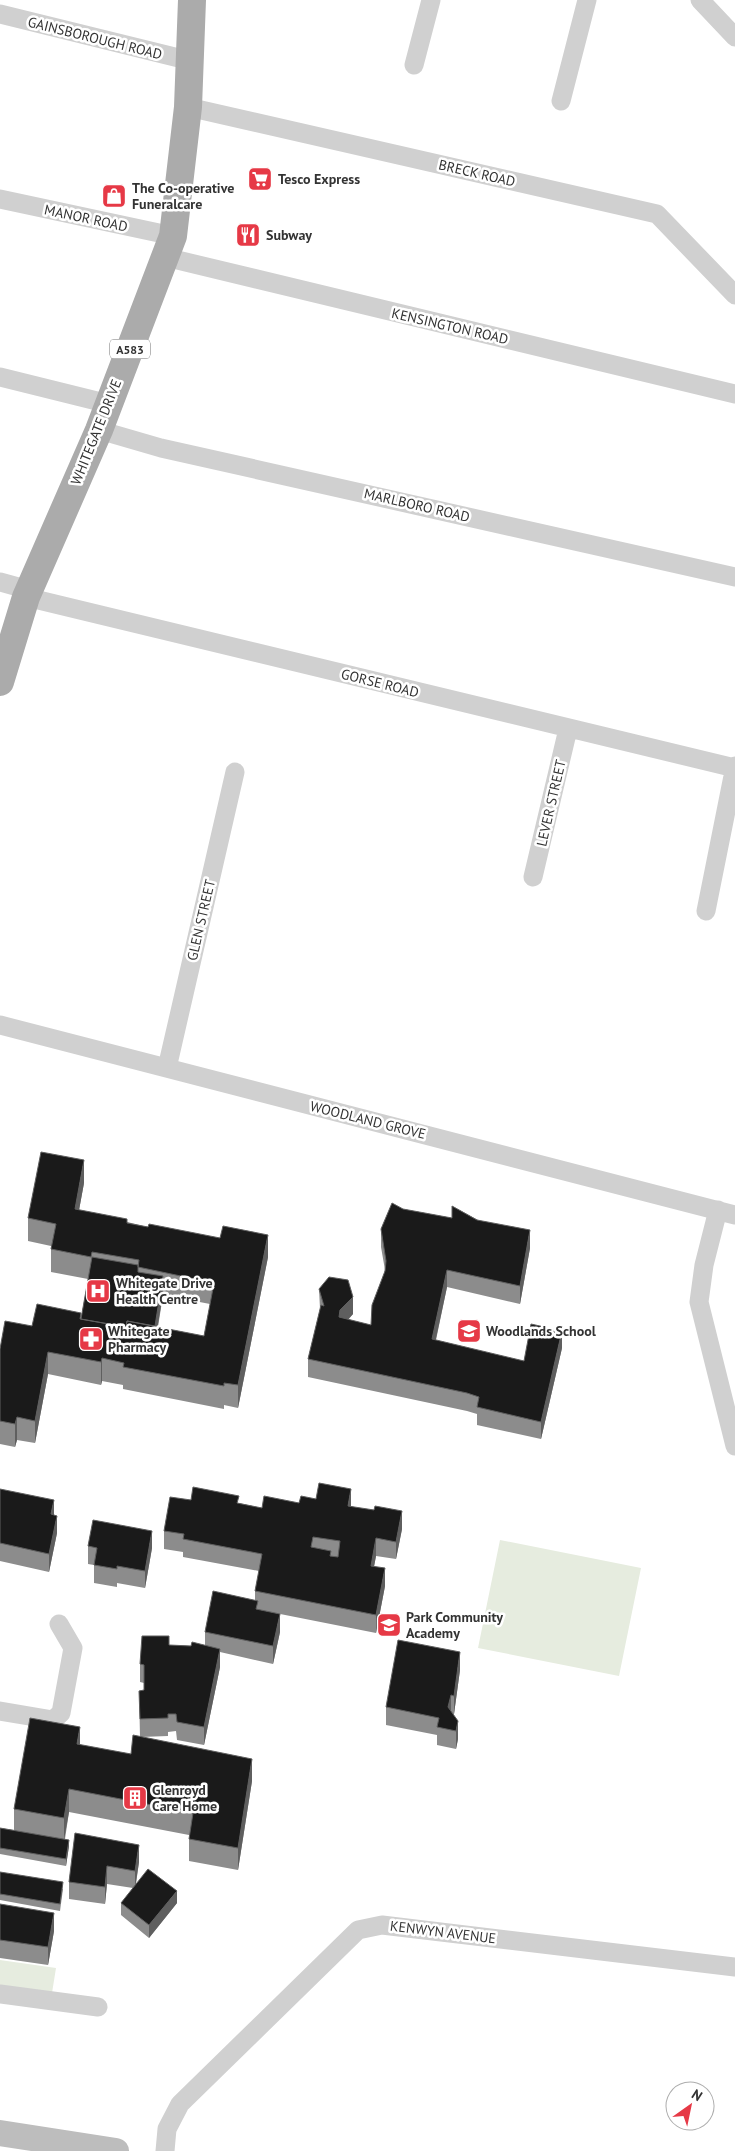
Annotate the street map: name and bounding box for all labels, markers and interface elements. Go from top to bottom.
street label: GAINSBOROUGH ROAD [26,13,164,63]
street label: BRECK ROAD [437,155,517,191]
supermarket icon: Tesco Express [247,166,273,192]
place label: Tesco Express [278,170,360,188]
place label: The Co-operative Funeralcare [132,179,234,213]
shop icon: The Co-operative Funeralcare [101,183,127,209]
street label: MANOR ROAD [43,200,129,236]
restaurant icon: Subway [235,222,261,248]
place label: Subway [266,226,312,244]
street label: KENSINGTON ROAD [390,304,510,348]
road number: A583 [110,339,150,358]
street label: WHITEGATE DRIVE [67,377,125,487]
street label: MARLBORO ROAD [362,484,472,526]
street label: GORSE ROAD [339,665,421,701]
street label: LEVER STREET [532,758,570,848]
street label: GLEN STREET [183,877,219,962]
street label: WOODLAND GROVE [308,1097,428,1143]
place label: Whitegate Drive Health Centre [116,1274,213,1308]
hospital icon: Whitegate Drive Health Centre [85,1278,111,1304]
school or university icon: Woodlands School [456,1318,482,1344]
place label: Whitegate Pharmacy [108,1322,170,1356]
place label: Woodlands School [486,1322,597,1340]
pharmacy icon: Whitegate Pharmacy [78,1326,104,1352]
place label: Park Community Academy [406,1608,503,1642]
school or university icon: Park Community Academy [376,1612,402,1638]
place label: Glenroyd Care Home [152,1781,217,1815]
building icon: Glenroyd Care Home [122,1785,148,1811]
street label: KENWYN AVENUE [389,1917,497,1947]
north arrow [665,2081,715,2131]
text: N [688,2085,706,2105]

